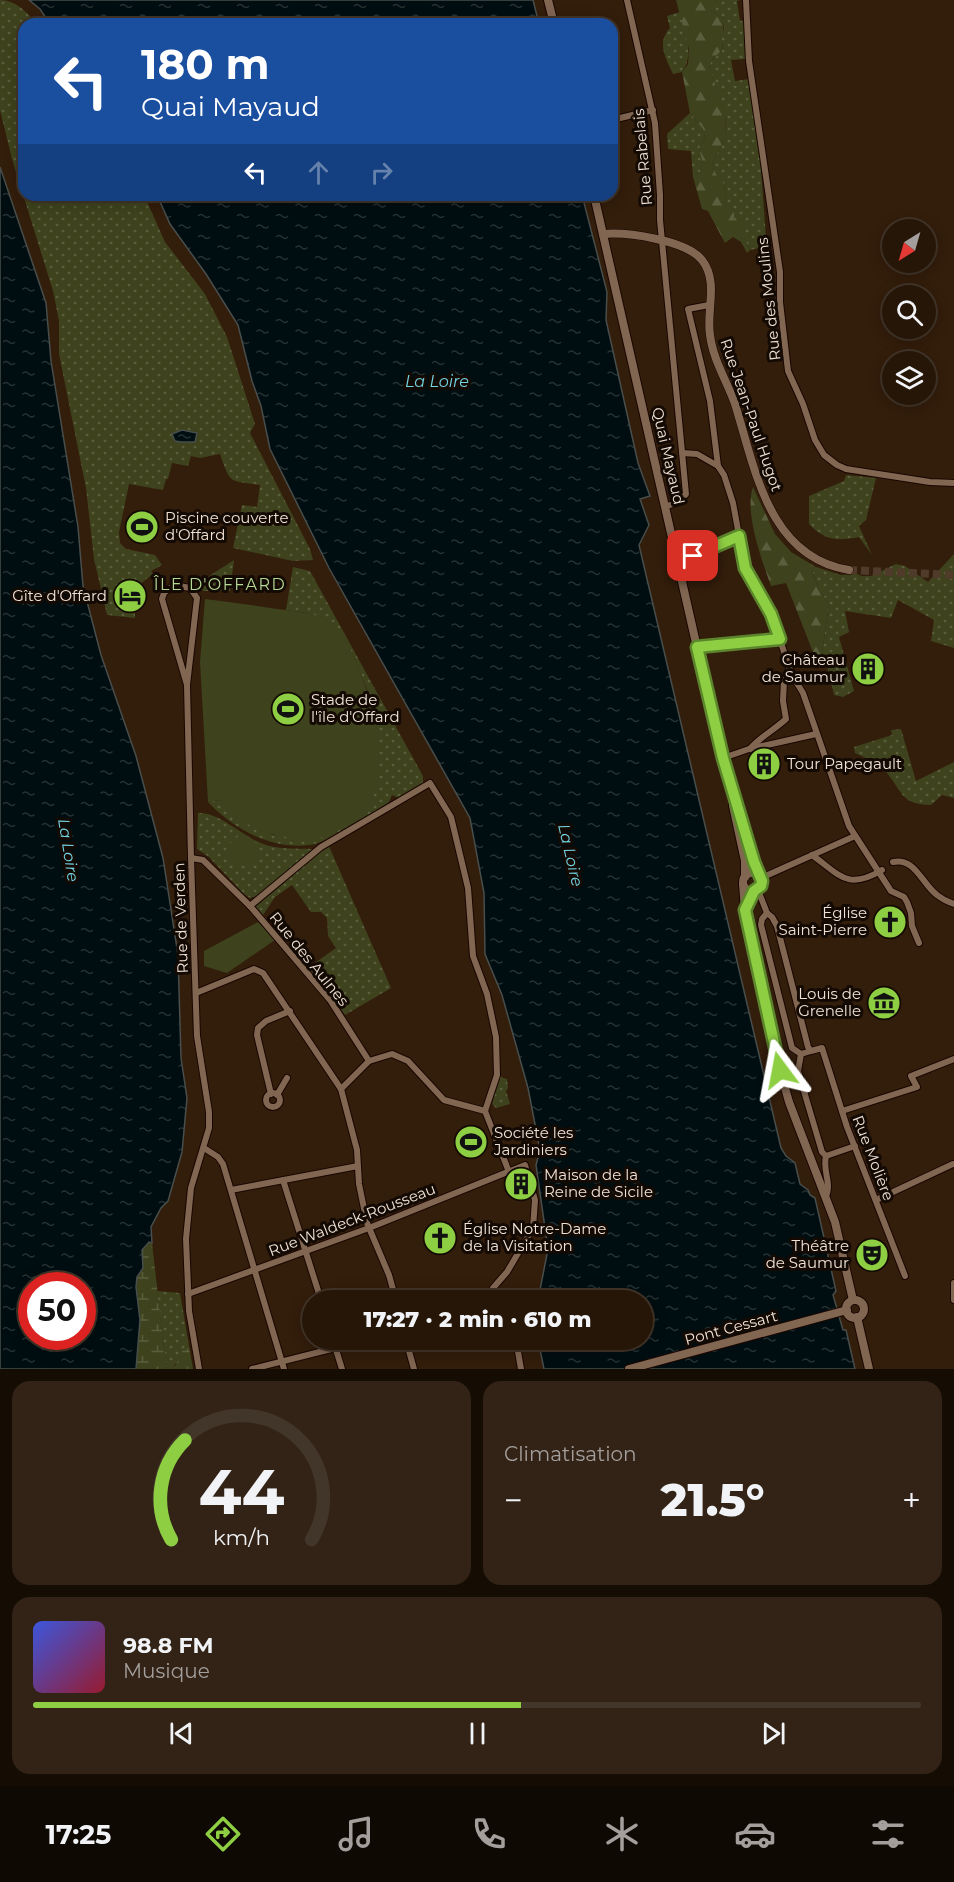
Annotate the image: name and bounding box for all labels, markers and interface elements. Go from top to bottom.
text: 180 m [141,38,270,90]
icon: left [42,42,120,120]
text: Quai Mayaud [141,90,320,123]
street label: Rue Rabelais [629,108,656,206]
icon: left [239,156,272,189]
icon: ahead [302,156,335,189]
icon: right [365,156,398,189]
north arrow [882,219,936,273]
map controls [882,219,936,405]
street label: Rue des Moulins [753,237,784,362]
button: search [882,285,936,339]
street label: Rue Jean-Paul Hugot [716,336,787,494]
button: layers [882,351,936,405]
water label: La Loire [405,372,469,391]
street label: Quai Mayaud [648,405,689,506]
place label: Piscine couverte d'Offard [165,508,289,544]
sports icon: Piscine couverte d'Offard [124,509,160,545]
pin [667,530,718,581]
icon: arrive [676,539,709,572]
district label: ÎLE D'OFFARD [153,575,286,594]
hotel icon: Gîte d'Offard [112,578,148,614]
place label: Gîte d'Offard [12,586,107,605]
place label: Château de Saumur [762,650,845,686]
building icon: Château de Saumur [850,651,886,687]
place label: Stade de l'île d'Offard [311,690,400,726]
sports icon: Stade de l'île d'Offard [270,691,306,727]
building icon: Tour Papegault [746,746,782,782]
place label: Tour Papegault [787,754,902,773]
water label: La Loire [54,817,83,883]
water label: La Loire [554,822,587,888]
street label: Rue de Verden [169,862,192,974]
place label: Église Saint-Pierre [778,903,867,939]
church icon: Église Saint-Pierre [872,904,908,940]
street label: Rue des Aulnes [266,908,353,1010]
place label: Louis de Grenelle [798,984,861,1020]
museum icon: Louis de Grenelle [866,985,902,1021]
position arrow [748,1038,812,1102]
street label: Rue Molière [849,1113,898,1203]
place label: Société les Jardiniers [493,1123,573,1159]
sports icon: Société les Jardiniers [453,1124,489,1160]
place label: Maison de la Reine de Sicile [544,1165,653,1201]
building icon: Maison de la Reine de Sicile [503,1166,539,1202]
street label: Rue Waldeck-Rousseau [266,1179,438,1260]
place label: Église Notre-Dame de la Visitation [463,1219,606,1255]
church icon: Église Notre-Dame de la Visitation [422,1220,458,1256]
place label: Théâtre de Saumur [766,1236,849,1272]
theatre icon: Théâtre de Saumur [854,1237,890,1273]
speed limit sign: 50 [18,1272,96,1350]
text: 17:27 · 2 min · 610 m [364,1306,591,1333]
street label: Pont Cessart [682,1306,779,1349]
text: Climatisation [504,1442,637,1466]
text: 44 [199,1454,284,1530]
text: 21.5° [661,1472,764,1527]
text: − [504,1480,523,1520]
text: + [902,1480,921,1520]
text: km/h [213,1524,270,1550]
text: 98.8 FM [123,1632,214,1659]
text: Musique [123,1659,210,1683]
icon: previous [165,1717,198,1750]
icon: pause [461,1717,494,1750]
icon: next [757,1717,790,1750]
icon: directions [202,1813,244,1855]
icon: music [335,1813,377,1855]
icon: phone [468,1813,510,1855]
icon: climate [601,1813,643,1855]
icon: car [734,1813,776,1855]
icon: filters [867,1813,909,1855]
text: 17:25 [45,1818,111,1851]

